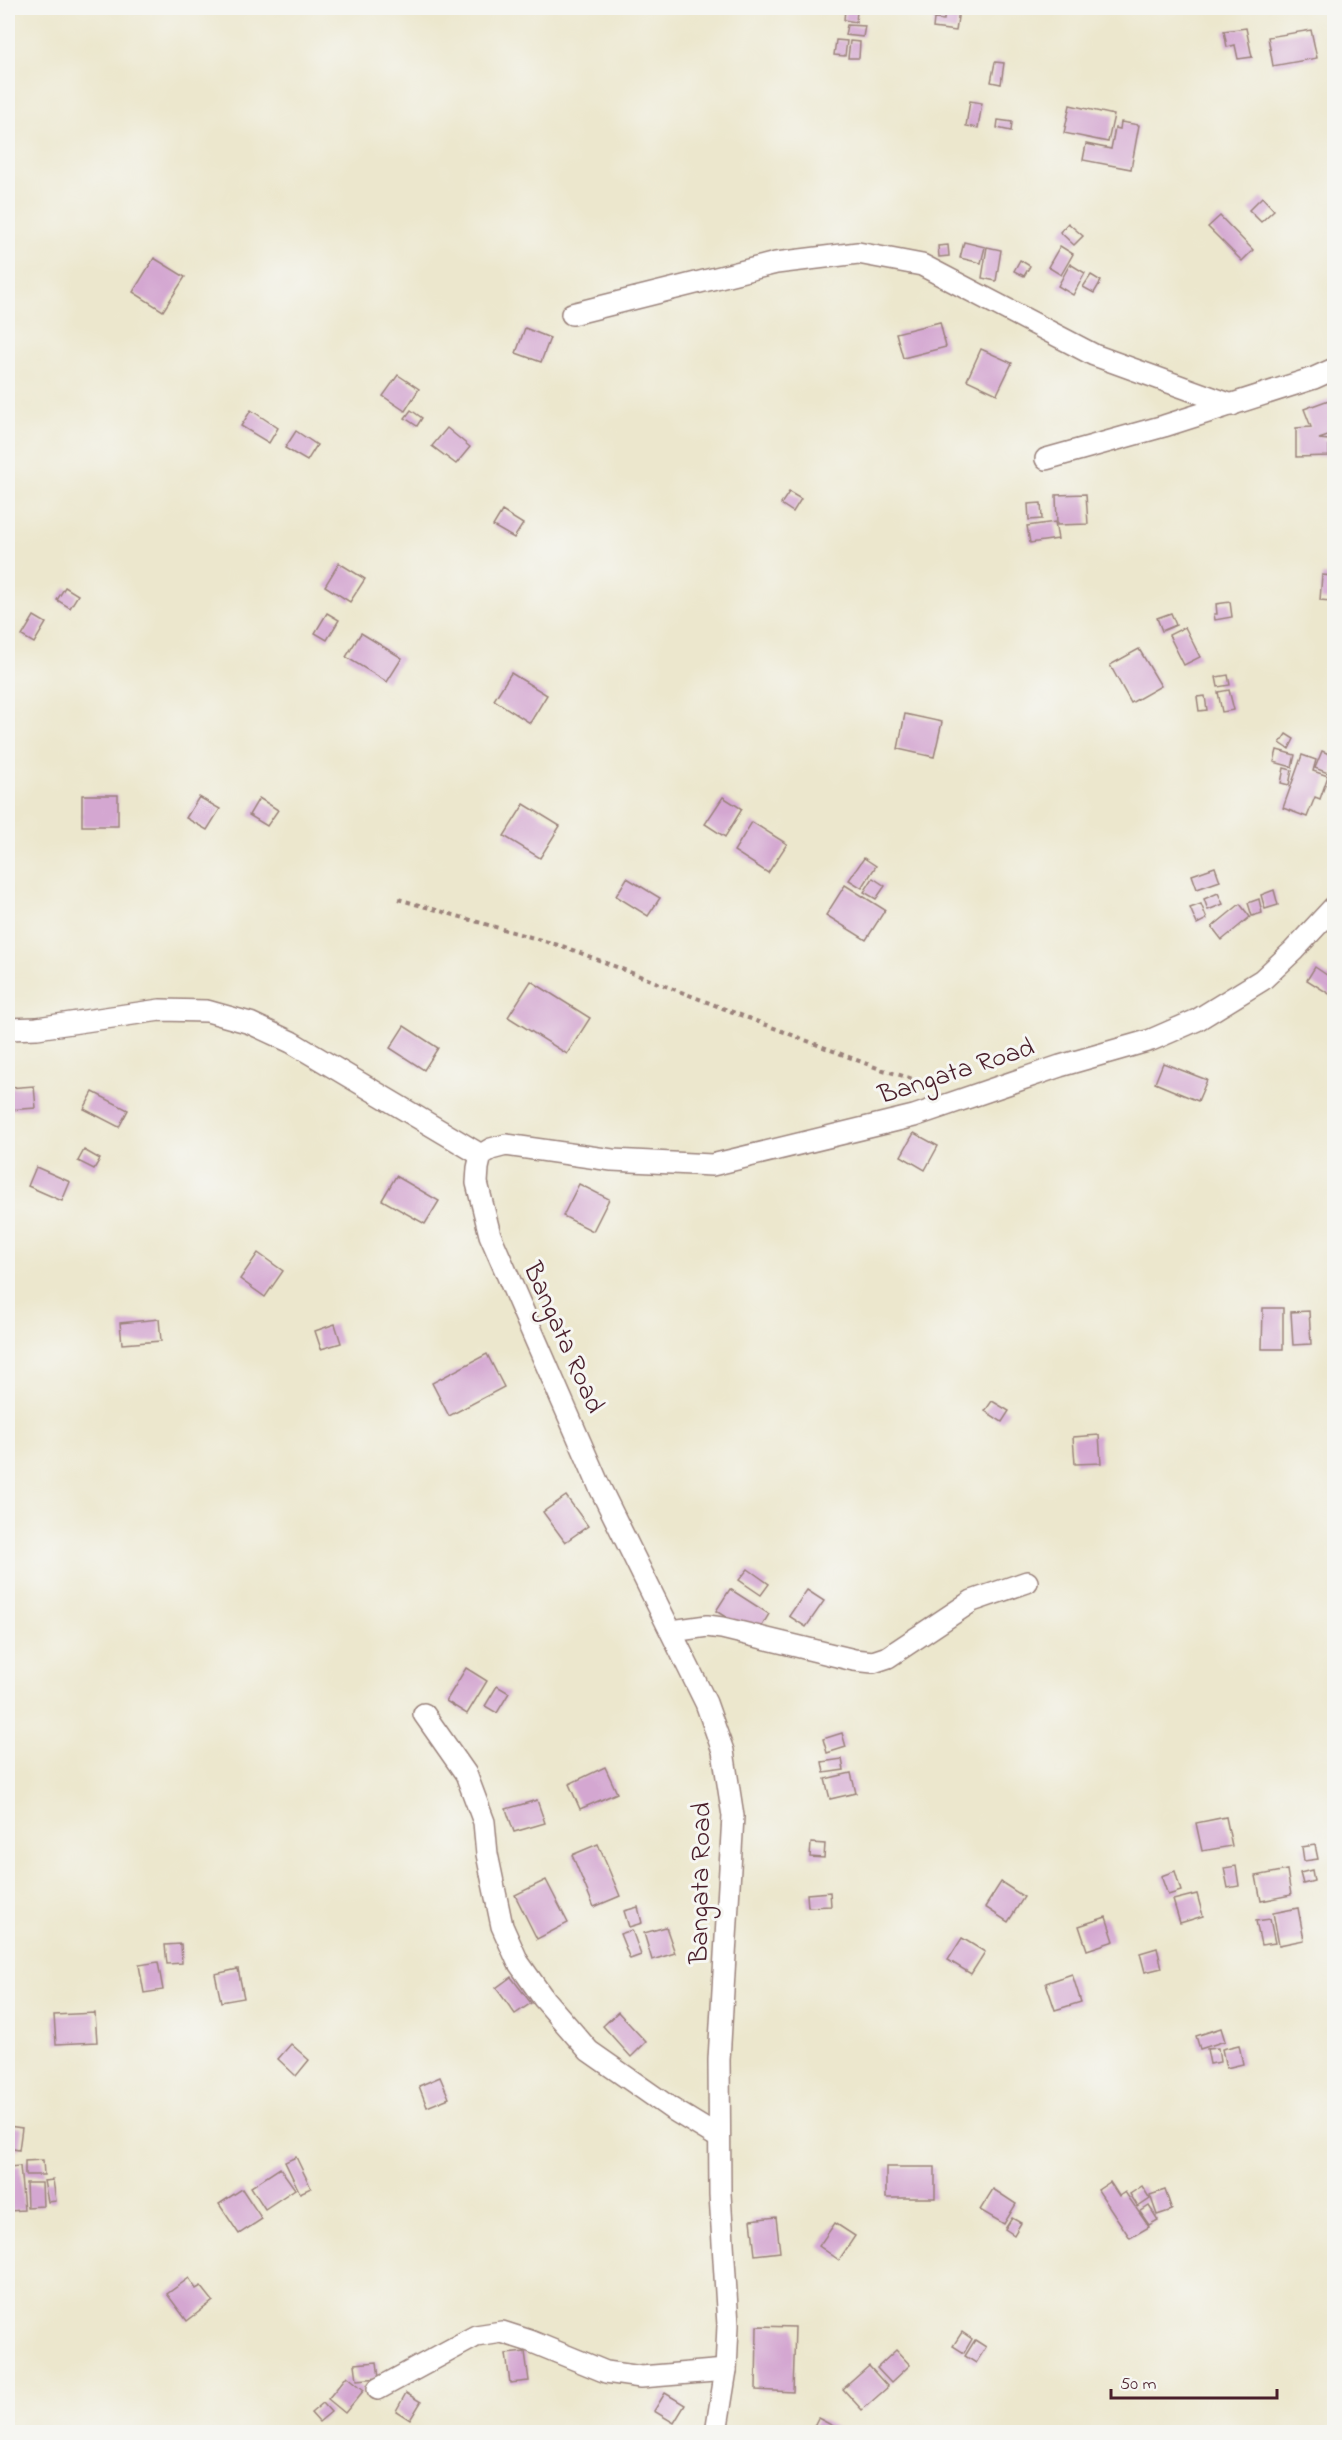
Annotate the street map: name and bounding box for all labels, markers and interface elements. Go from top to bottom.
street label: Bangata Road [873,1029,1040,1116]
street label: Bangata Road [512,1255,613,1420]
street label: Bangata Road [681,1802,722,1965]
scale bar [1111,2362,1278,2400]
text: 50 m [1120,2372,1157,2398]

